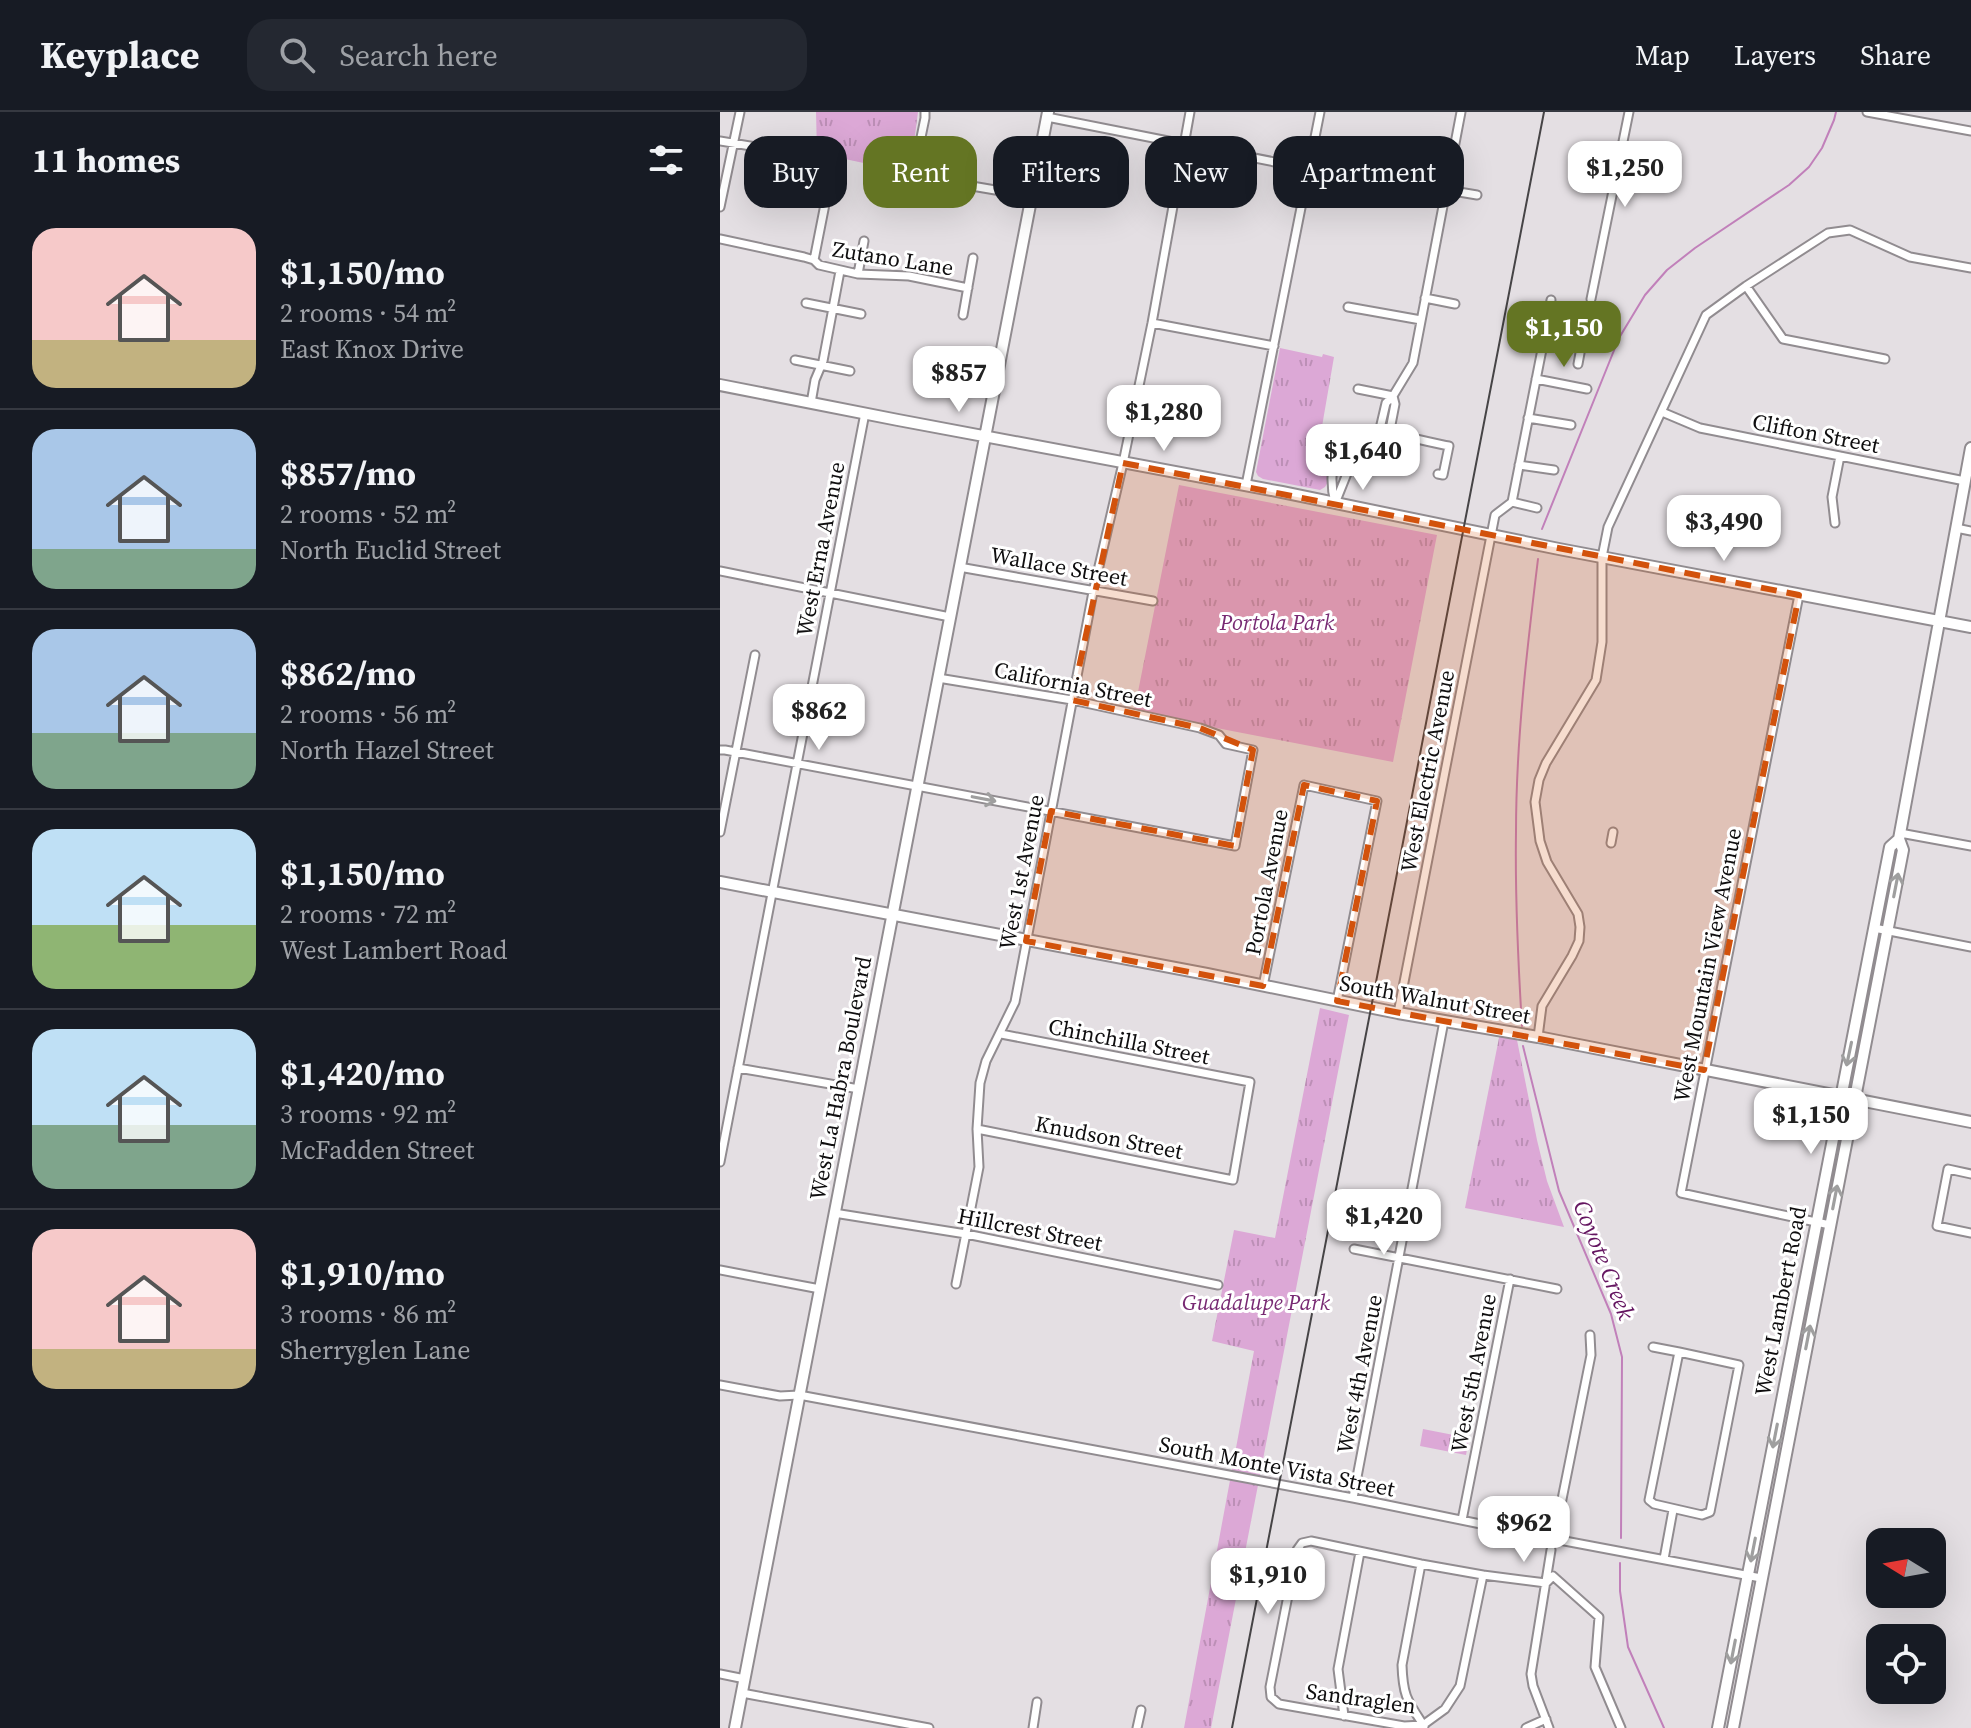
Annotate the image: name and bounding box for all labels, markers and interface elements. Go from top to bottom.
search box [247,19,807,91]
text: Keyplace [40,29,199,81]
icon: search [275,33,319,77]
text: Search here [339,35,498,76]
text: Map [1635,36,1690,74]
text: Layers [1734,36,1816,74]
text: Share [1860,36,1931,74]
chip: Buy [744,136,847,208]
chip: Rent [863,136,977,208]
chip: Filters [993,136,1129,208]
chip: New [1145,136,1257,208]
chip: Apartment [1273,136,1464,208]
text: 11 homes [32,137,180,183]
icon: filters [644,138,688,182]
pin: $1,250 [1560,141,1690,209]
text: $1,250 [1586,149,1664,185]
street label: Zutano Lane [830,234,956,282]
text: $1,150/mo [280,249,445,295]
icon: home [96,260,192,356]
text: 2 rooms · 54 m² [280,295,456,331]
pin: $1,150 [1499,301,1629,369]
text: $1,150 [1525,309,1603,345]
text: East Knox Drive [280,331,464,367]
pin: $857 [912,346,1006,414]
text: $857 [931,354,987,390]
pin: $1,280 [1099,385,1229,453]
text: $1,280 [1125,393,1203,429]
street label: Clifton Street [1750,406,1883,460]
pin: $1,640 [1298,424,1428,492]
text: $1,640 [1324,432,1402,468]
text: $857/mo [280,450,416,496]
street label: West Erna Avenue [788,459,852,639]
icon: home [96,461,192,557]
pin: $3,490 [1659,495,1789,563]
text: 2 rooms · 52 m² [280,496,456,532]
text: $3,490 [1685,503,1763,539]
text: North Euclid Street [280,532,501,568]
street label: Wallace Street [988,539,1131,593]
park label: Portola Park [1219,607,1335,637]
text: $862/mo [280,650,416,696]
street label: California Street [992,654,1155,714]
icon: home [96,661,192,757]
street label: West Electric Avenue [1393,667,1461,875]
pin: $862 [772,684,866,752]
text: $862 [791,692,847,728]
text: 2 rooms · 56 m² [280,696,456,732]
text: North Hazel Street [280,732,494,768]
one-way arrow [971,792,996,807]
street label: West 1st Avenue [991,792,1051,952]
street label: Portola Avenue [1237,806,1295,958]
street label: West Mountain View Avenue [1666,825,1748,1105]
text: $1,150/mo [280,850,445,896]
icon: home [96,861,192,957]
one-way arrow [1890,872,1905,898]
text: 2 rooms · 72 m² [280,896,456,932]
text: West Lambert Road [280,932,507,968]
street label: West La Habra Boulevard [802,953,878,1202]
street label: South Walnut Street [1337,967,1534,1031]
street label: Chinchilla Street [1046,1011,1213,1071]
one-way arrow [1841,1041,1856,1066]
text: $1,420/mo [280,1050,445,1096]
icon: home [96,1061,192,1157]
pin: $1,150 [1746,1088,1876,1156]
text: 3 rooms · 92 m² [280,1096,456,1132]
text: $1,150 [1772,1096,1850,1132]
street label: Knudson Street [1033,1108,1186,1166]
text: McFadden Street [280,1132,474,1168]
one-way arrow [1829,1185,1844,1210]
pin: $1,420 [1319,1189,1449,1257]
water label: Coyote Creek [1566,1195,1644,1325]
text: $1,420 [1345,1197,1423,1233]
street label: Hillcrest Street [955,1200,1106,1258]
street label: West Lambert Road [1747,1203,1813,1398]
text: $1,910/mo [280,1250,445,1296]
icon: home [96,1261,192,1357]
park label: Guadalupe Park [1182,1287,1331,1317]
street label: West 5th Avenue [1443,1291,1503,1455]
street label: West 4th Avenue [1329,1292,1389,1456]
text: 3 rooms · 86 m² [280,1296,456,1332]
one-way arrow [1801,1325,1816,1350]
text: Sherryglen Lane [280,1332,471,1368]
one-way arrow [1767,1423,1782,1448]
street label: South Monte Vista Street [1157,1428,1398,1504]
pin: $962 [1477,1496,1571,1564]
text: $962 [1496,1504,1552,1540]
north arrow [1866,1528,1946,1608]
map controls [1866,1528,1946,1704]
one-way arrow [1745,1537,1760,1563]
pin: $1,910 [1203,1548,1333,1616]
text: $1,910 [1229,1556,1307,1592]
button: locate [1866,1624,1946,1704]
one-way arrow [1725,1639,1740,1664]
street label: Sandraglen [1304,1675,1418,1721]

